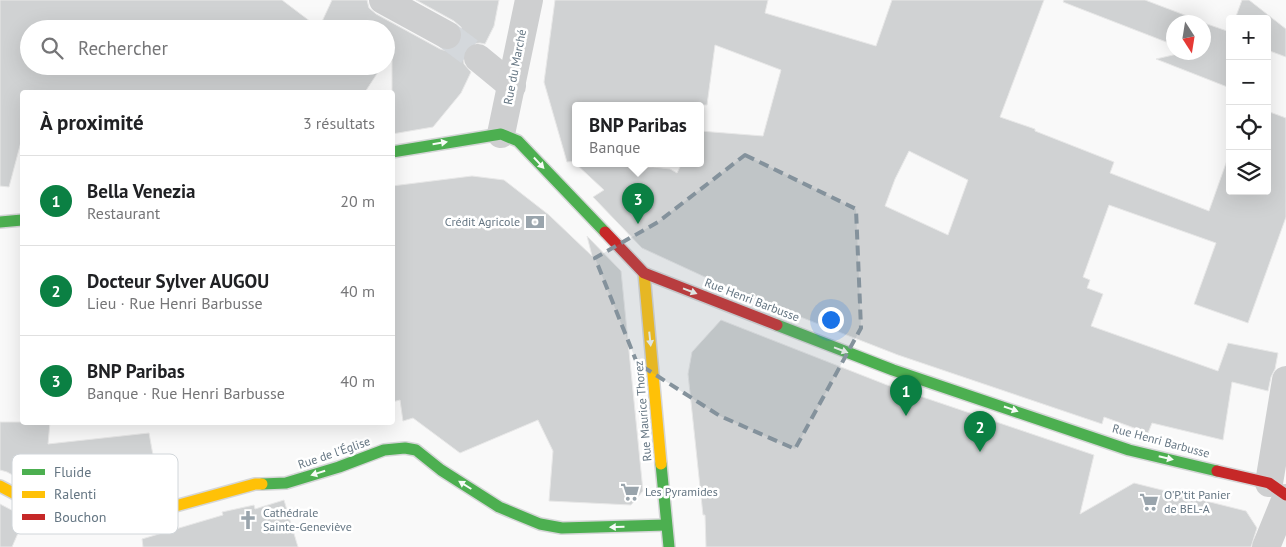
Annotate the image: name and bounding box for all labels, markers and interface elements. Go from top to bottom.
north arrow [1166,15,1211,60]
map controls [1226,15,1271,195]
button: + [1226,15,1271,60]
search box [20,20,395,75]
street label: Rue du Marché [500,28,529,106]
icon: search [38,34,66,62]
text: Rechercher [78,36,168,60]
button: − [1226,60,1271,105]
popup [572,102,704,167]
button: locate [1226,105,1271,150]
text: À proximité [40,109,144,136]
text: 3 résultats [303,113,375,133]
text: BNP Paribas [589,113,687,137]
text: Banque [589,137,641,157]
one-way arrow [433,139,449,147]
button: layers [1226,150,1271,195]
one-way arrow [533,157,545,169]
text: Bella Venezia [87,179,196,203]
pin: 3 [622,183,654,224]
text: 1 [51,191,61,211]
text: 20 m [340,191,375,211]
text: Restaurant [87,203,160,223]
bank icon: Crédit Agricole [524,211,546,233]
place label: Crédit Agricole [445,214,520,229]
text: Docteur Sylver AUGOU [87,269,269,293]
street label: Rue Henri Barbusse [703,275,802,324]
text: 2 [51,281,61,301]
text: 40 m [340,281,375,301]
one-way arrow [683,287,698,295]
text: Lieu · Rue Henri Barbusse [87,293,263,313]
your location [818,307,844,333]
one-way arrow [646,331,654,347]
one-way arrow [834,346,848,354]
text: BNP Paribas [87,359,185,383]
street label: Rue Maurice Thorez [631,360,654,462]
text: 3 [51,371,61,391]
text: 40 m [340,371,375,391]
pin: 1 [890,375,922,416]
text: Banque · Rue Henri Barbusse [87,383,285,403]
one-way arrow [1004,406,1019,414]
pin: 2 [964,411,996,452]
street label: Rue Henri Barbusse [1111,420,1211,461]
street label: Rue de l'Église [296,433,372,472]
legend [12,454,178,534]
one-way arrow [1158,454,1173,462]
text: Fluide [54,463,91,481]
one-way arrow [310,470,325,478]
one-way arrow [458,481,472,490]
supermarket icon: Les Pyramides [619,481,641,503]
place label: Les Pyramides [645,484,718,499]
text: Ralenti [54,485,97,503]
place label: O'P'tit Panier de BEL-A [1164,487,1230,516]
supermarket icon: O'P'tit Panier de BEL-A [1138,491,1160,513]
place label: Cathédrale Sainte-Geneviève [263,505,352,534]
text: Bouchon [54,508,106,526]
church icon: Cathédrale Sainte-Geneviève [237,509,259,531]
one-way arrow [609,523,625,531]

